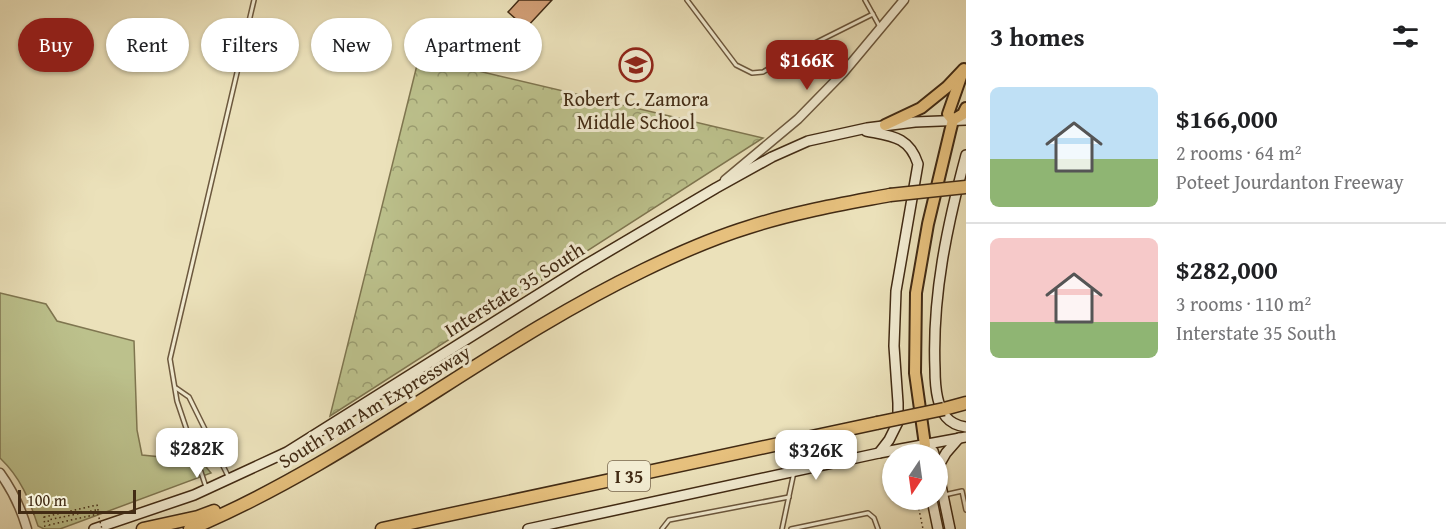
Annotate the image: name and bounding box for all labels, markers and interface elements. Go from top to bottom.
text: 3 homes [990,17,1085,56]
chip: Buy [18,18,94,72]
chip: Rent [106,18,189,72]
chip: Filters [201,18,299,72]
chip: New [311,18,392,72]
chip: Apartment [404,18,542,72]
icon: filters [1389,20,1422,53]
pin: $166K [765,40,849,91]
text: $166K [780,45,834,74]
school or university icon: Robert C. Zamora Middle School [618,47,654,83]
place label: Robert C. Zamora Middle School [563,84,709,136]
text: $166,000 [1176,99,1278,138]
icon: home [1038,111,1110,183]
text: 2 rooms · 64 m² [1176,138,1302,167]
text: Poteet Jourdanton Freeway [1176,167,1404,196]
street label: Interstate 35 South [438,234,590,344]
text: $282,000 [1176,250,1278,289]
icon: home [1038,262,1110,334]
text: 3 rooms · 110 m² [1176,289,1311,318]
text: Interstate 35 South [1176,318,1336,347]
street label: South Pan Am Expressway [272,337,476,475]
pin: $282K [155,428,239,479]
pin: $326K [774,430,858,481]
text: $282K [170,433,224,462]
text: $326K [789,435,843,464]
north arrow [882,444,948,510]
map controls [882,444,948,510]
road number: I 35 [608,461,650,491]
scale bar [18,487,136,514]
text: 100 m [27,488,67,512]

